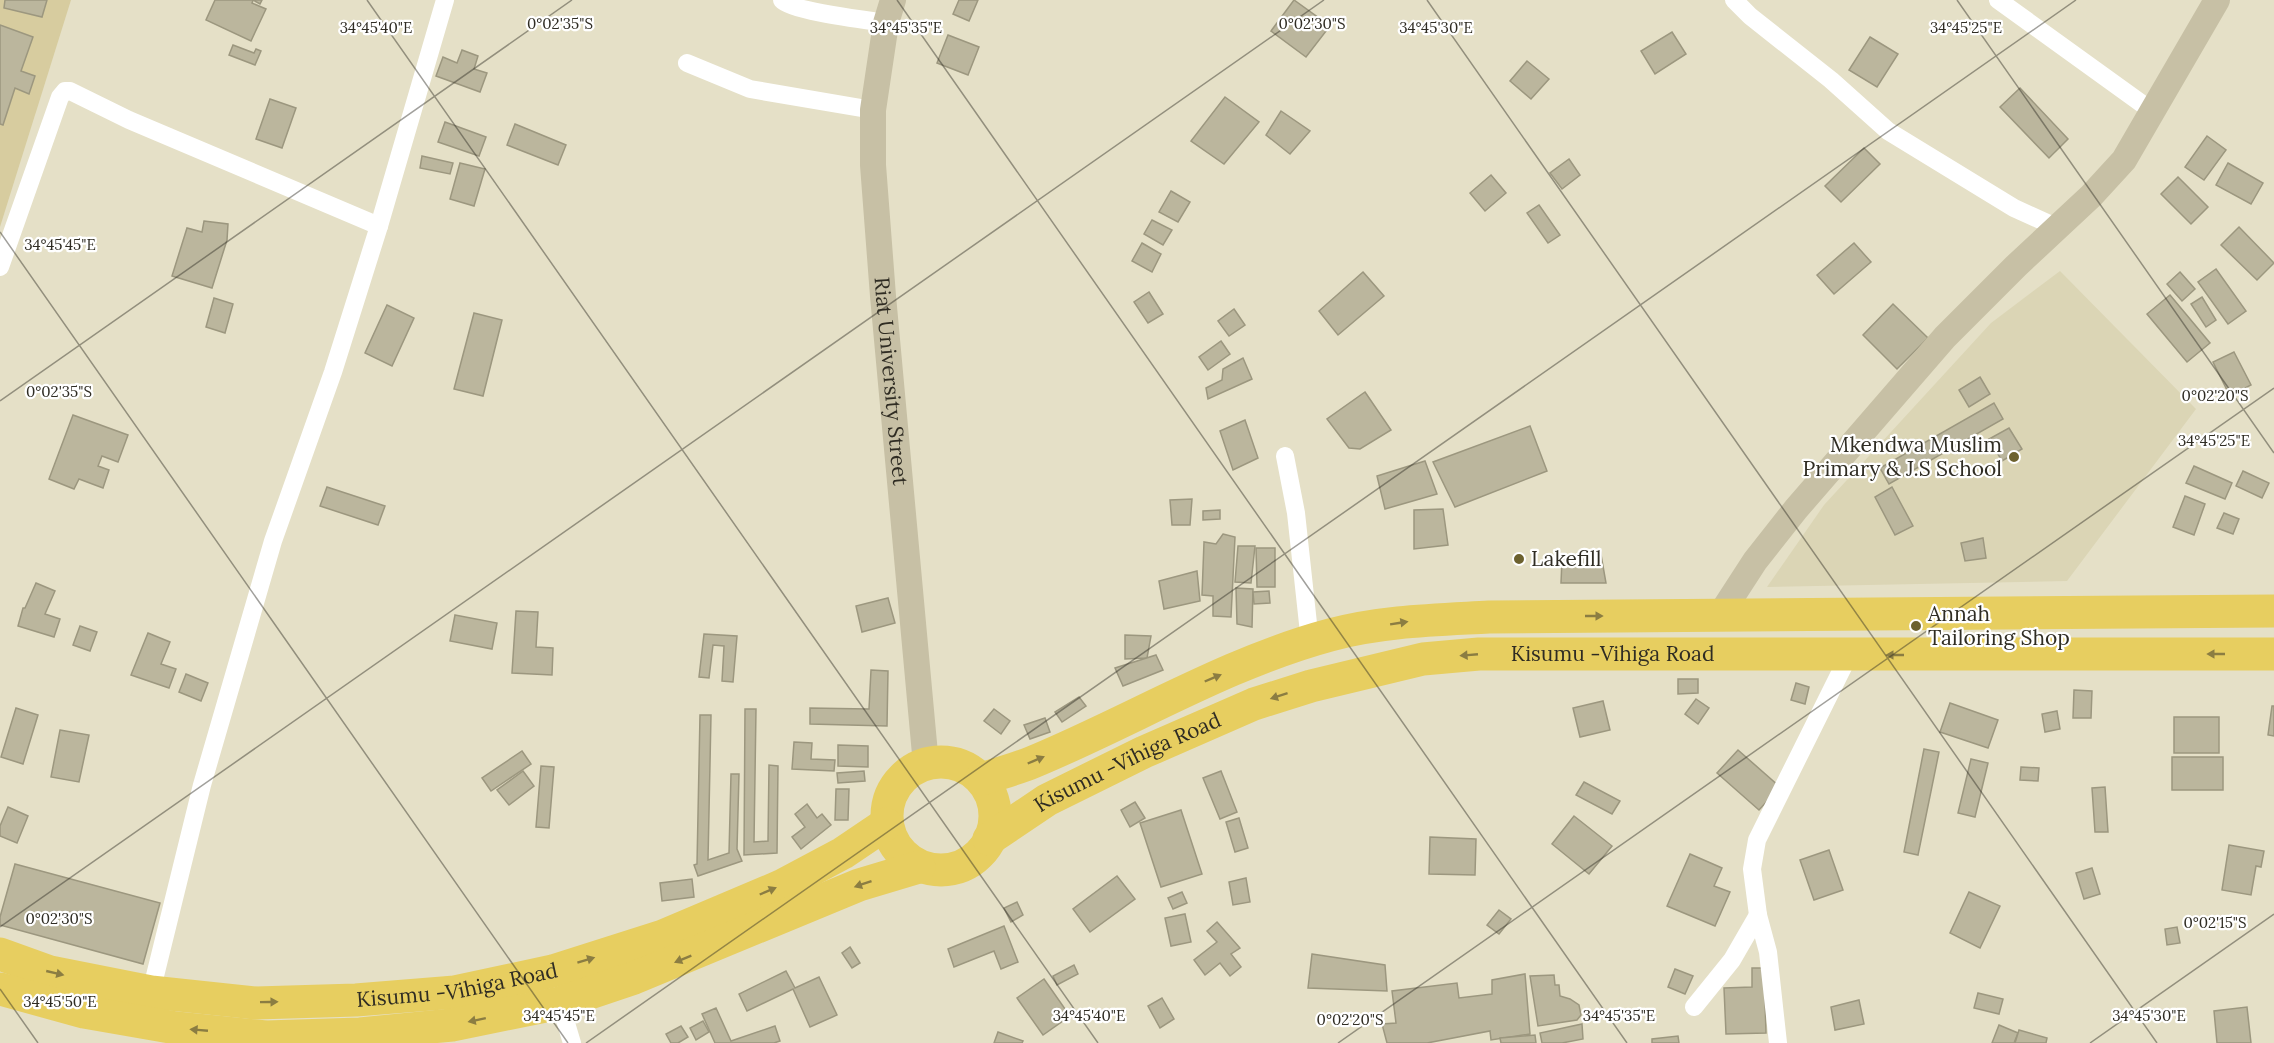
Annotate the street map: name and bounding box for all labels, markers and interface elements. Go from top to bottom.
text: 0°02'35"S [527,14,593,33]
text: 0°02'30"S [1278,14,1346,33]
text: 34°45'40"E [340,18,412,37]
text: 34°45'35"E [870,18,942,37]
text: 34°45'30"E [1399,18,1473,37]
text: 34°45'25"E [1930,18,2002,37]
text: 34°45'45"E [24,235,96,254]
street label: Riat University Street [869,276,914,488]
text: 0°02'35"S [26,382,92,401]
text: 0°02'20"S [2182,386,2248,405]
place label: Mkendwa Muslim Primary & J.S School [1803,431,2002,482]
text: 34°45'25"E [2178,431,2250,450]
marker: Mkendwa Muslim Primary & J.S School [2007,450,2021,464]
place label: Lakefill [1531,545,1601,572]
marker: Lakefill [1512,552,1526,566]
place label: Annah Tailoring Shop [1927,600,2070,651]
one-way arrow [1584,611,1603,621]
one-way arrow [1390,618,1409,627]
marker: Annah Tailoring Shop [1909,619,1923,633]
street label: Kisumu -Vihiga Road [1511,640,1714,667]
one-way arrow [2206,649,2225,659]
one-way arrow [1459,650,1478,660]
one-way arrow [1885,650,1904,660]
one-way arrow [1204,673,1222,682]
one-way arrow [1270,692,1288,702]
street label: Kisumu -Vihiga Road [1029,706,1225,818]
one-way arrow [1028,755,1046,765]
one-way arrow [854,880,872,890]
one-way arrow [759,886,777,896]
text: 0°02'30"S [25,909,93,928]
text: 0°02'15"S [2183,913,2247,932]
one-way arrow [577,955,595,965]
one-way arrow [674,955,692,964]
street label: Kisumu -Vihiga Road [355,956,560,1013]
one-way arrow [46,968,65,978]
text: 34°45'50"E [23,992,97,1011]
one-way arrow [259,997,278,1007]
text: 34°45'45"E [523,1006,595,1025]
text: 34°45'40"E [1053,1006,1125,1025]
text: 34°45'35"E [1583,1006,1655,1025]
text: 34°45'30"E [2112,1006,2186,1025]
text: 0°02'20"S [1317,1010,1383,1029]
one-way arrow [467,1016,486,1026]
one-way arrow [189,1025,208,1035]

